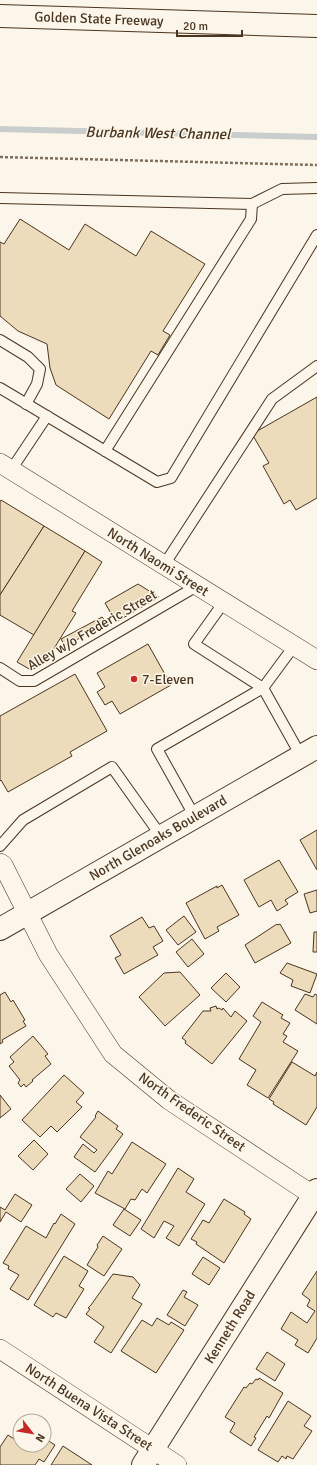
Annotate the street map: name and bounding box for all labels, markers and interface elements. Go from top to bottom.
street label: Golden State Freeway [34,8,164,30]
scale bar [177,12,242,38]
text: 20 m [183,19,208,34]
water label: Burbank West Channel [85,123,232,143]
street label: North Naomi Street [104,524,212,600]
street label: Alley w/o Frederic Street [24,586,160,674]
place label: 7-Eleven [142,671,194,688]
marker: 7-Eleven [129,674,139,684]
street label: North Glenoaks Boulevard [86,792,230,884]
street label: North Frederic Street [135,1069,249,1155]
street label: Kenneth Road [201,1287,259,1367]
street label: North Buena Vista Street [22,1360,156,1454]
north arrow [12,1413,52,1453]

